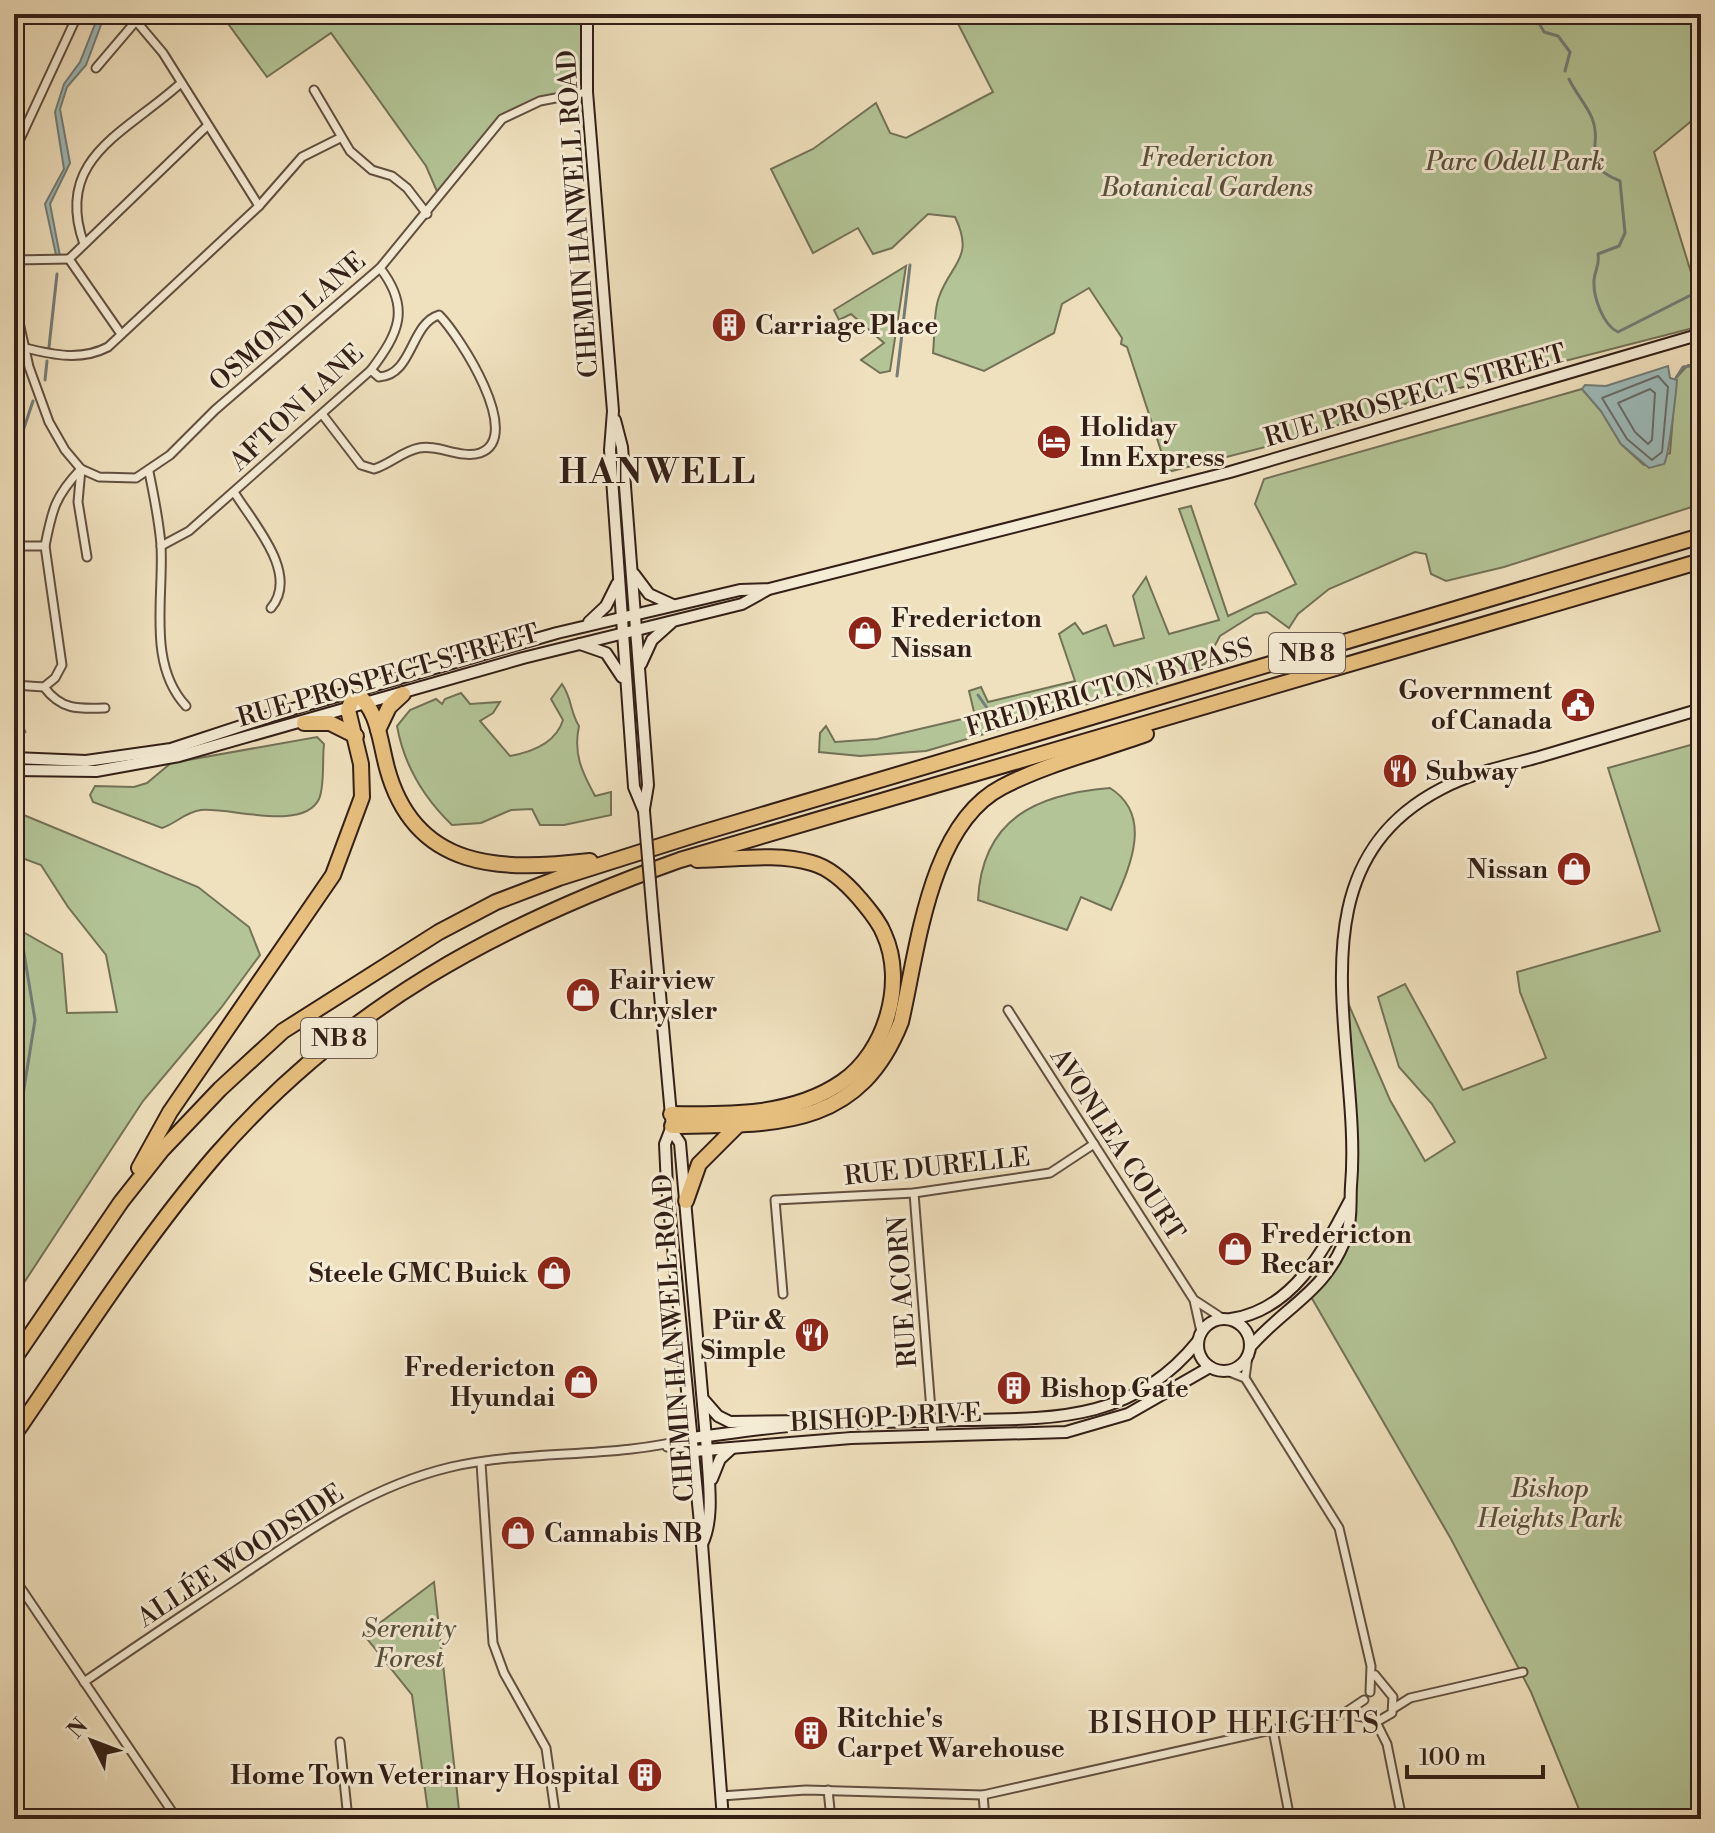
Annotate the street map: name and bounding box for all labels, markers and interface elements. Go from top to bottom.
street label: CHEMIN HANWELL ROAD [551,49,605,379]
park label: Fredericton Botanical Gardens [1100,142,1313,204]
park label: Parc Odell Park [1424,146,1605,178]
street label: OSMOND LANE [203,245,372,398]
building icon: Carriage Place [710,306,748,344]
place label: Carriage Place [755,310,938,342]
street label: AFTON LANE [222,338,370,479]
street label: RUE PROSPECT STREET [1261,338,1570,454]
place label: Holiday Inn Express [1080,412,1225,474]
hotel icon: Holiday Inn Express [1035,423,1073,461]
district label: HANWELL [559,452,757,494]
place label: Fredericton Nissan [891,603,1042,665]
shop icon: Fredericton Nissan [846,614,884,652]
street label: RUE PROSPECT STREET [234,618,543,734]
street label: FREDERICTON BYPASS [962,632,1257,744]
road number: NB 8 [1269,633,1345,673]
place label: Government of Canada [1398,675,1553,737]
public building icon: Government of Canada [1559,686,1597,724]
restaurant icon: Subway [1381,752,1419,790]
place label: Subway [1426,756,1519,788]
shop icon: Nissan [1555,850,1593,888]
place label: Nissan [1467,854,1548,886]
place label: Fairview Chrysler [609,965,718,1027]
shop icon: Fairview Chrysler [564,976,602,1014]
road number: NB 8 [301,1018,377,1058]
street label: AVONLEA COURT [1042,1042,1191,1247]
street label: RUE DURELLE [842,1141,1032,1193]
street label: CHEMIN HANWELL ROAD [647,1173,701,1503]
street label: RUE ACORN [882,1214,924,1369]
place label: Fredericton Recar [1261,1219,1412,1281]
shop icon: Fredericton Recar [1216,1230,1254,1268]
shop icon: Steele GMC Buick [535,1254,573,1292]
place label: Steele GMC Buick [309,1258,529,1290]
place label: Pür & Simple [701,1305,786,1367]
restaurant icon: Pür & Simple [793,1316,831,1354]
place label: Fredericton Hyundai [404,1352,555,1414]
shop icon: Fredericton Hyundai [562,1363,600,1401]
building icon: Bishop Gate [995,1369,1033,1407]
place label: Bishop Gate [1040,1373,1189,1405]
street label: BISHOP DRIVE [788,1397,983,1439]
park label: Bishop Heights Park [1476,1473,1623,1535]
street label: ALLÉE WOODSIDE [129,1475,350,1635]
shop icon: Cannabis NB [499,1514,537,1552]
place label: Cannabis NB [544,1518,703,1550]
park label: Serenity Forest [362,1613,457,1675]
north arrow [52,1701,132,1781]
place label: Ritchie's Carpet Warehouse [837,1703,1065,1765]
district label: BISHOP HEIGHTS [1088,1705,1381,1743]
text: N [62,1713,95,1744]
building icon: Ritchie's Carpet Warehouse [792,1714,830,1752]
scale bar [1407,1729,1543,1779]
text: 100 m [1419,1743,1486,1773]
building icon: Home Town Veterinary Hospital [626,1756,664,1794]
place label: Home Town Veterinary Hospital [230,1760,619,1792]

